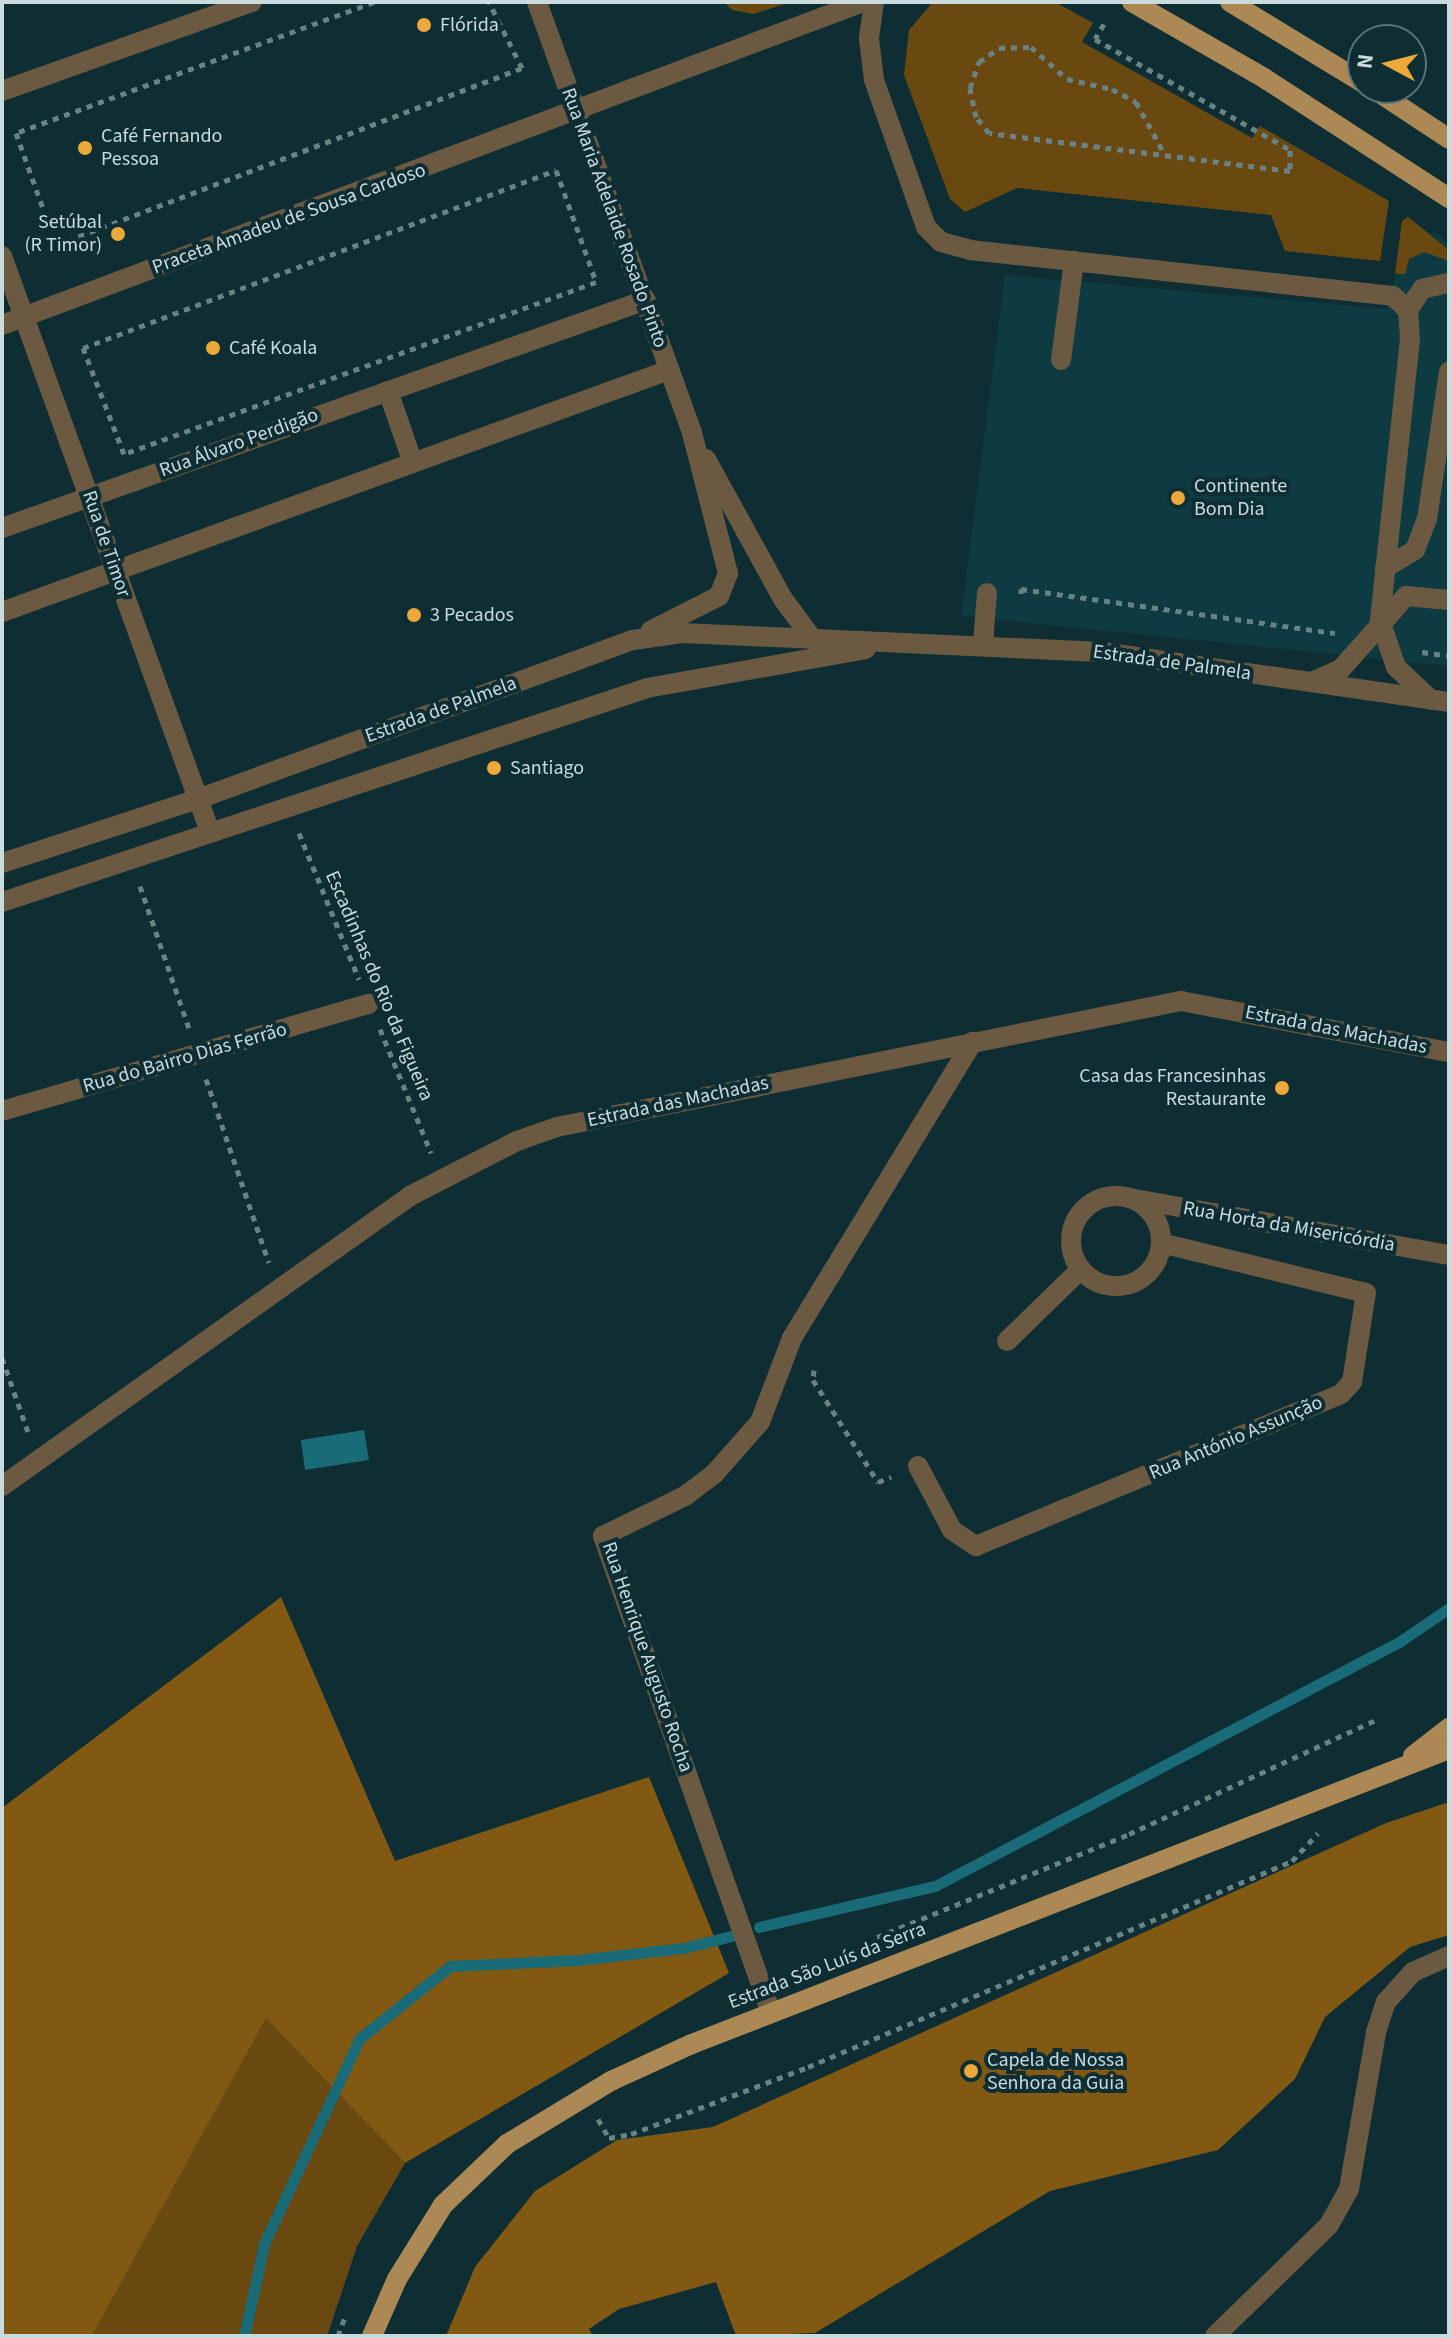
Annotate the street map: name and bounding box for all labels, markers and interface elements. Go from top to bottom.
place label: Flórida [440,13,499,37]
marker: Flórida [415,16,433,34]
north arrow [1347,24,1427,104]
text: N [1348,52,1382,71]
street label: Rua Maria Adelaide Rosado Pinto [556,85,672,351]
place label: Café Fernando Pessoa [101,124,222,171]
marker: Café Fernando Pessoa [76,139,94,157]
street label: Praceta Amadeu de Sousa Cardoso [149,158,429,280]
place label: Setúbal (R Timor) [25,210,102,257]
marker: Setúbal (R Timor) [109,225,127,243]
place label: Café Koala [229,336,317,360]
marker: Café Koala [204,339,222,357]
street label: Rua Álvaro Perdigão [156,403,322,483]
place label: Continente Bom Dia [1194,474,1287,521]
street label: Rua de Timor [77,487,135,601]
marker: Continente Bom Dia [1169,489,1187,507]
place label: 3 Pecados [430,603,514,627]
marker: 3 Pecados [405,606,423,624]
street label: Estrada de Palmela [1091,640,1253,686]
street label: Estrada de Palmela [362,671,520,749]
place label: Santiago [510,756,584,780]
marker: Santiago [485,759,503,777]
street label: Escadinhas do Rio da Figueira [320,867,438,1105]
street label: Estrada das Machadas [1243,1001,1429,1059]
street label: Rua do Bairro Dias Ferrão [80,1017,290,1099]
place label: Casa das Francesinhas Restaurante [1079,1064,1266,1111]
street label: Estrada das Machadas [585,1071,771,1133]
marker: Casa das Francesinhas Restaurante [1273,1079,1291,1097]
street label: Rua Horta da Misericórdia [1181,1197,1397,1257]
street label: Rua António Assunção [1146,1391,1326,1485]
street label: Rua Henrique Augusto Rocha [596,1539,698,1775]
street label: Estrada São Luís da Serra [725,1917,929,2015]
place label: Capela de Nossa Senhora da Guia [987,2048,1124,2095]
marker: Capela de Nossa Senhora da Guia [962,2062,980,2080]

